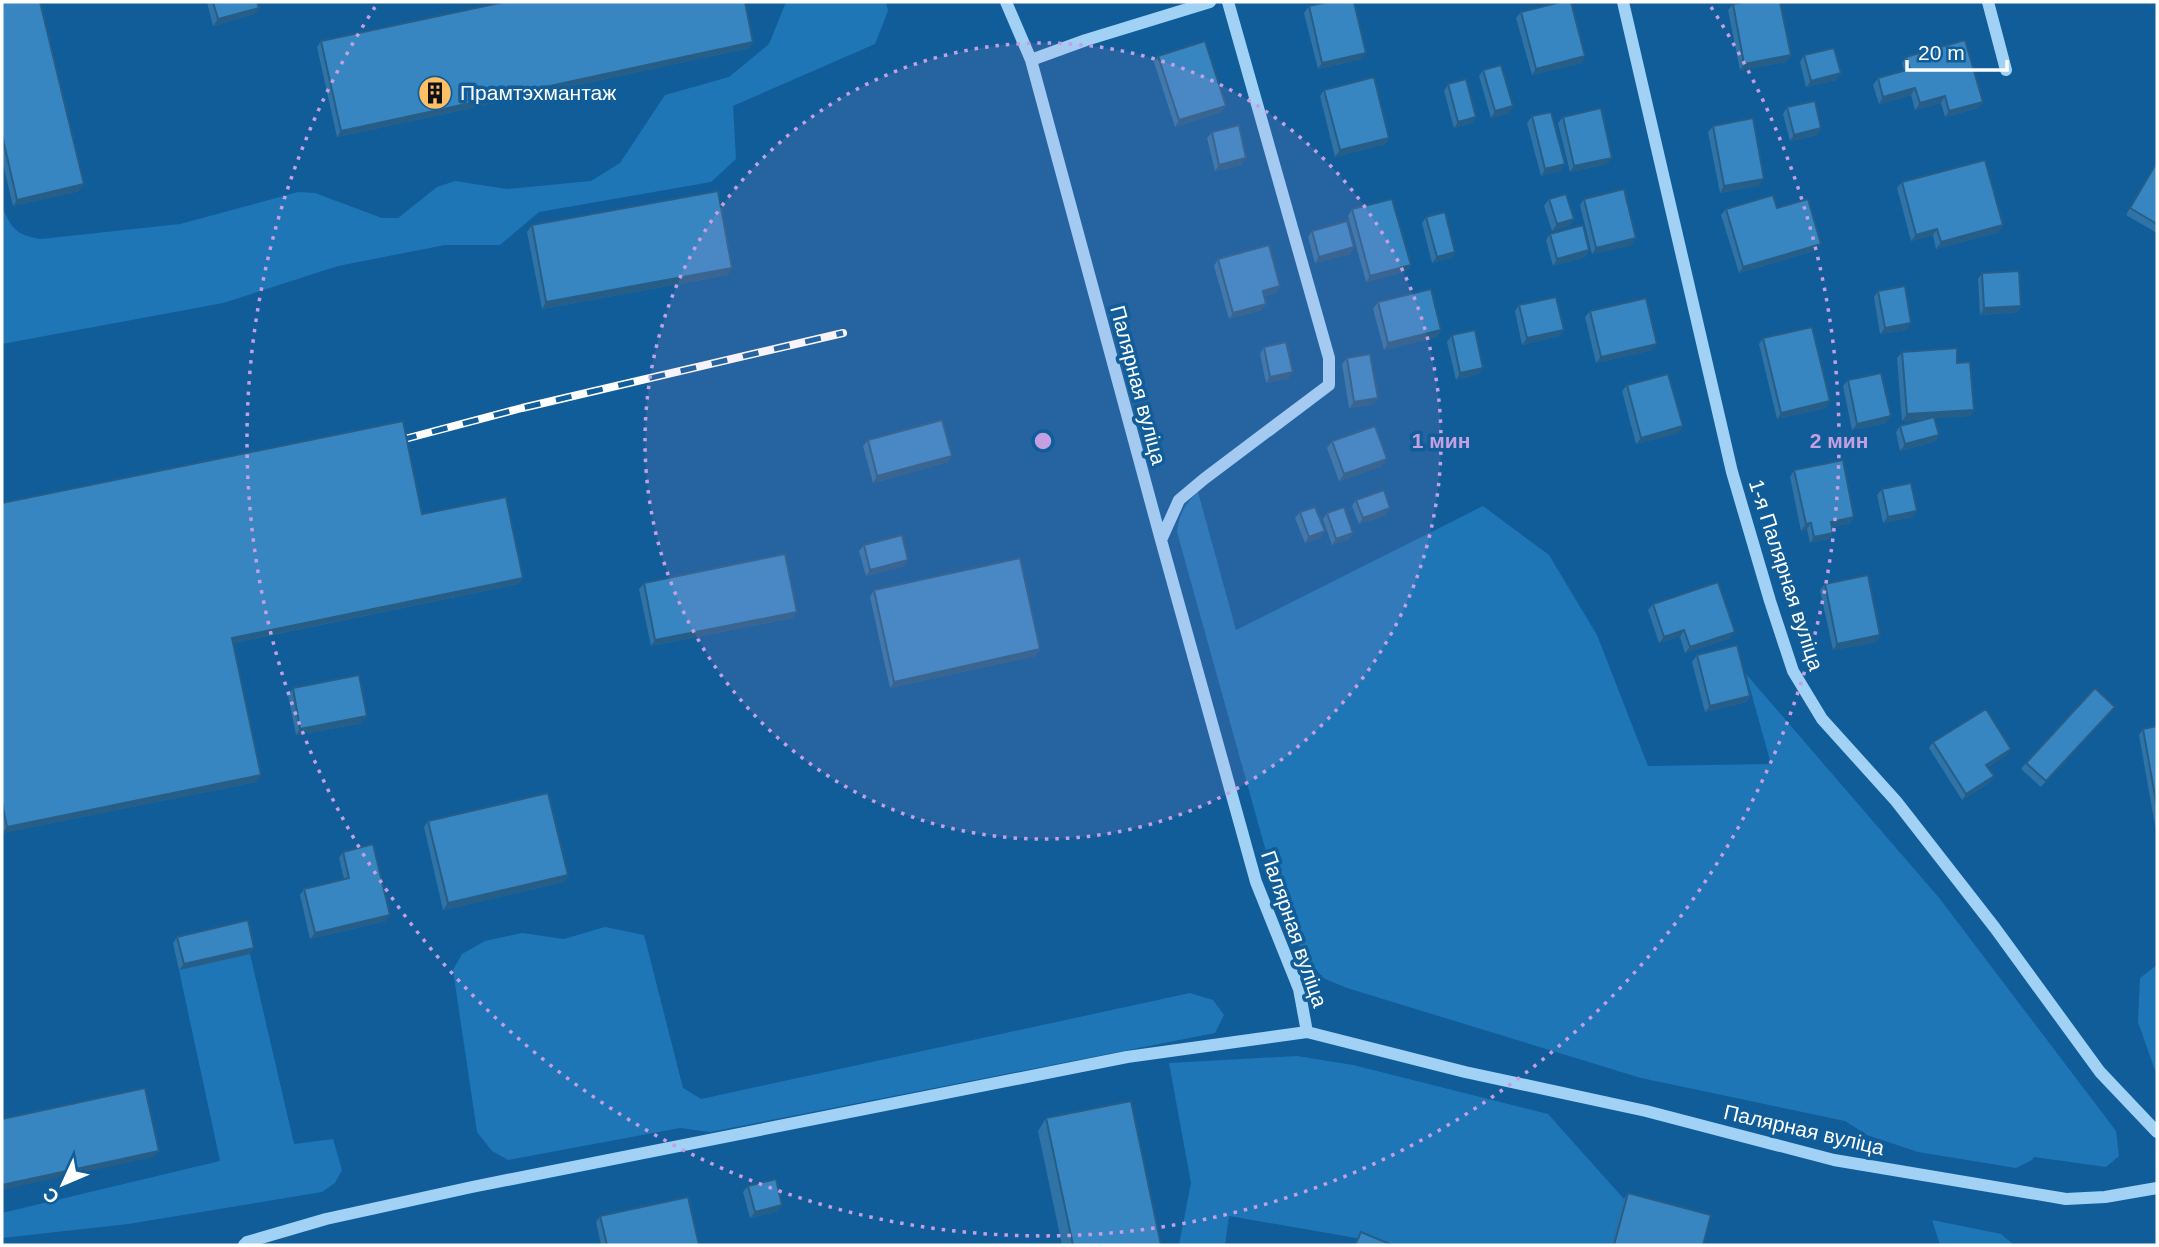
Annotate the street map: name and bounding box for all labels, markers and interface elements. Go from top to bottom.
scale bar [1907,28,2007,72]
text: 20 m [1918,41,1965,64]
building icon: Прамтэхмантаж [416,74,454,112]
place label: Прамтэхмантаж [460,81,616,104]
street label: Палярная вуліца [1106,303,1171,467]
centre of rings [1031,429,1055,453]
text: 1 мин [1412,429,1470,452]
text: 2 мин [1810,429,1868,452]
street label: 1-я Палярная вуліца [1745,476,1828,674]
street label: Палярная вуліца [1257,848,1332,1010]
street label: Палярная вуліца [1722,1100,1887,1159]
north arrow [28,1149,98,1219]
text: С [39,1183,63,1208]

